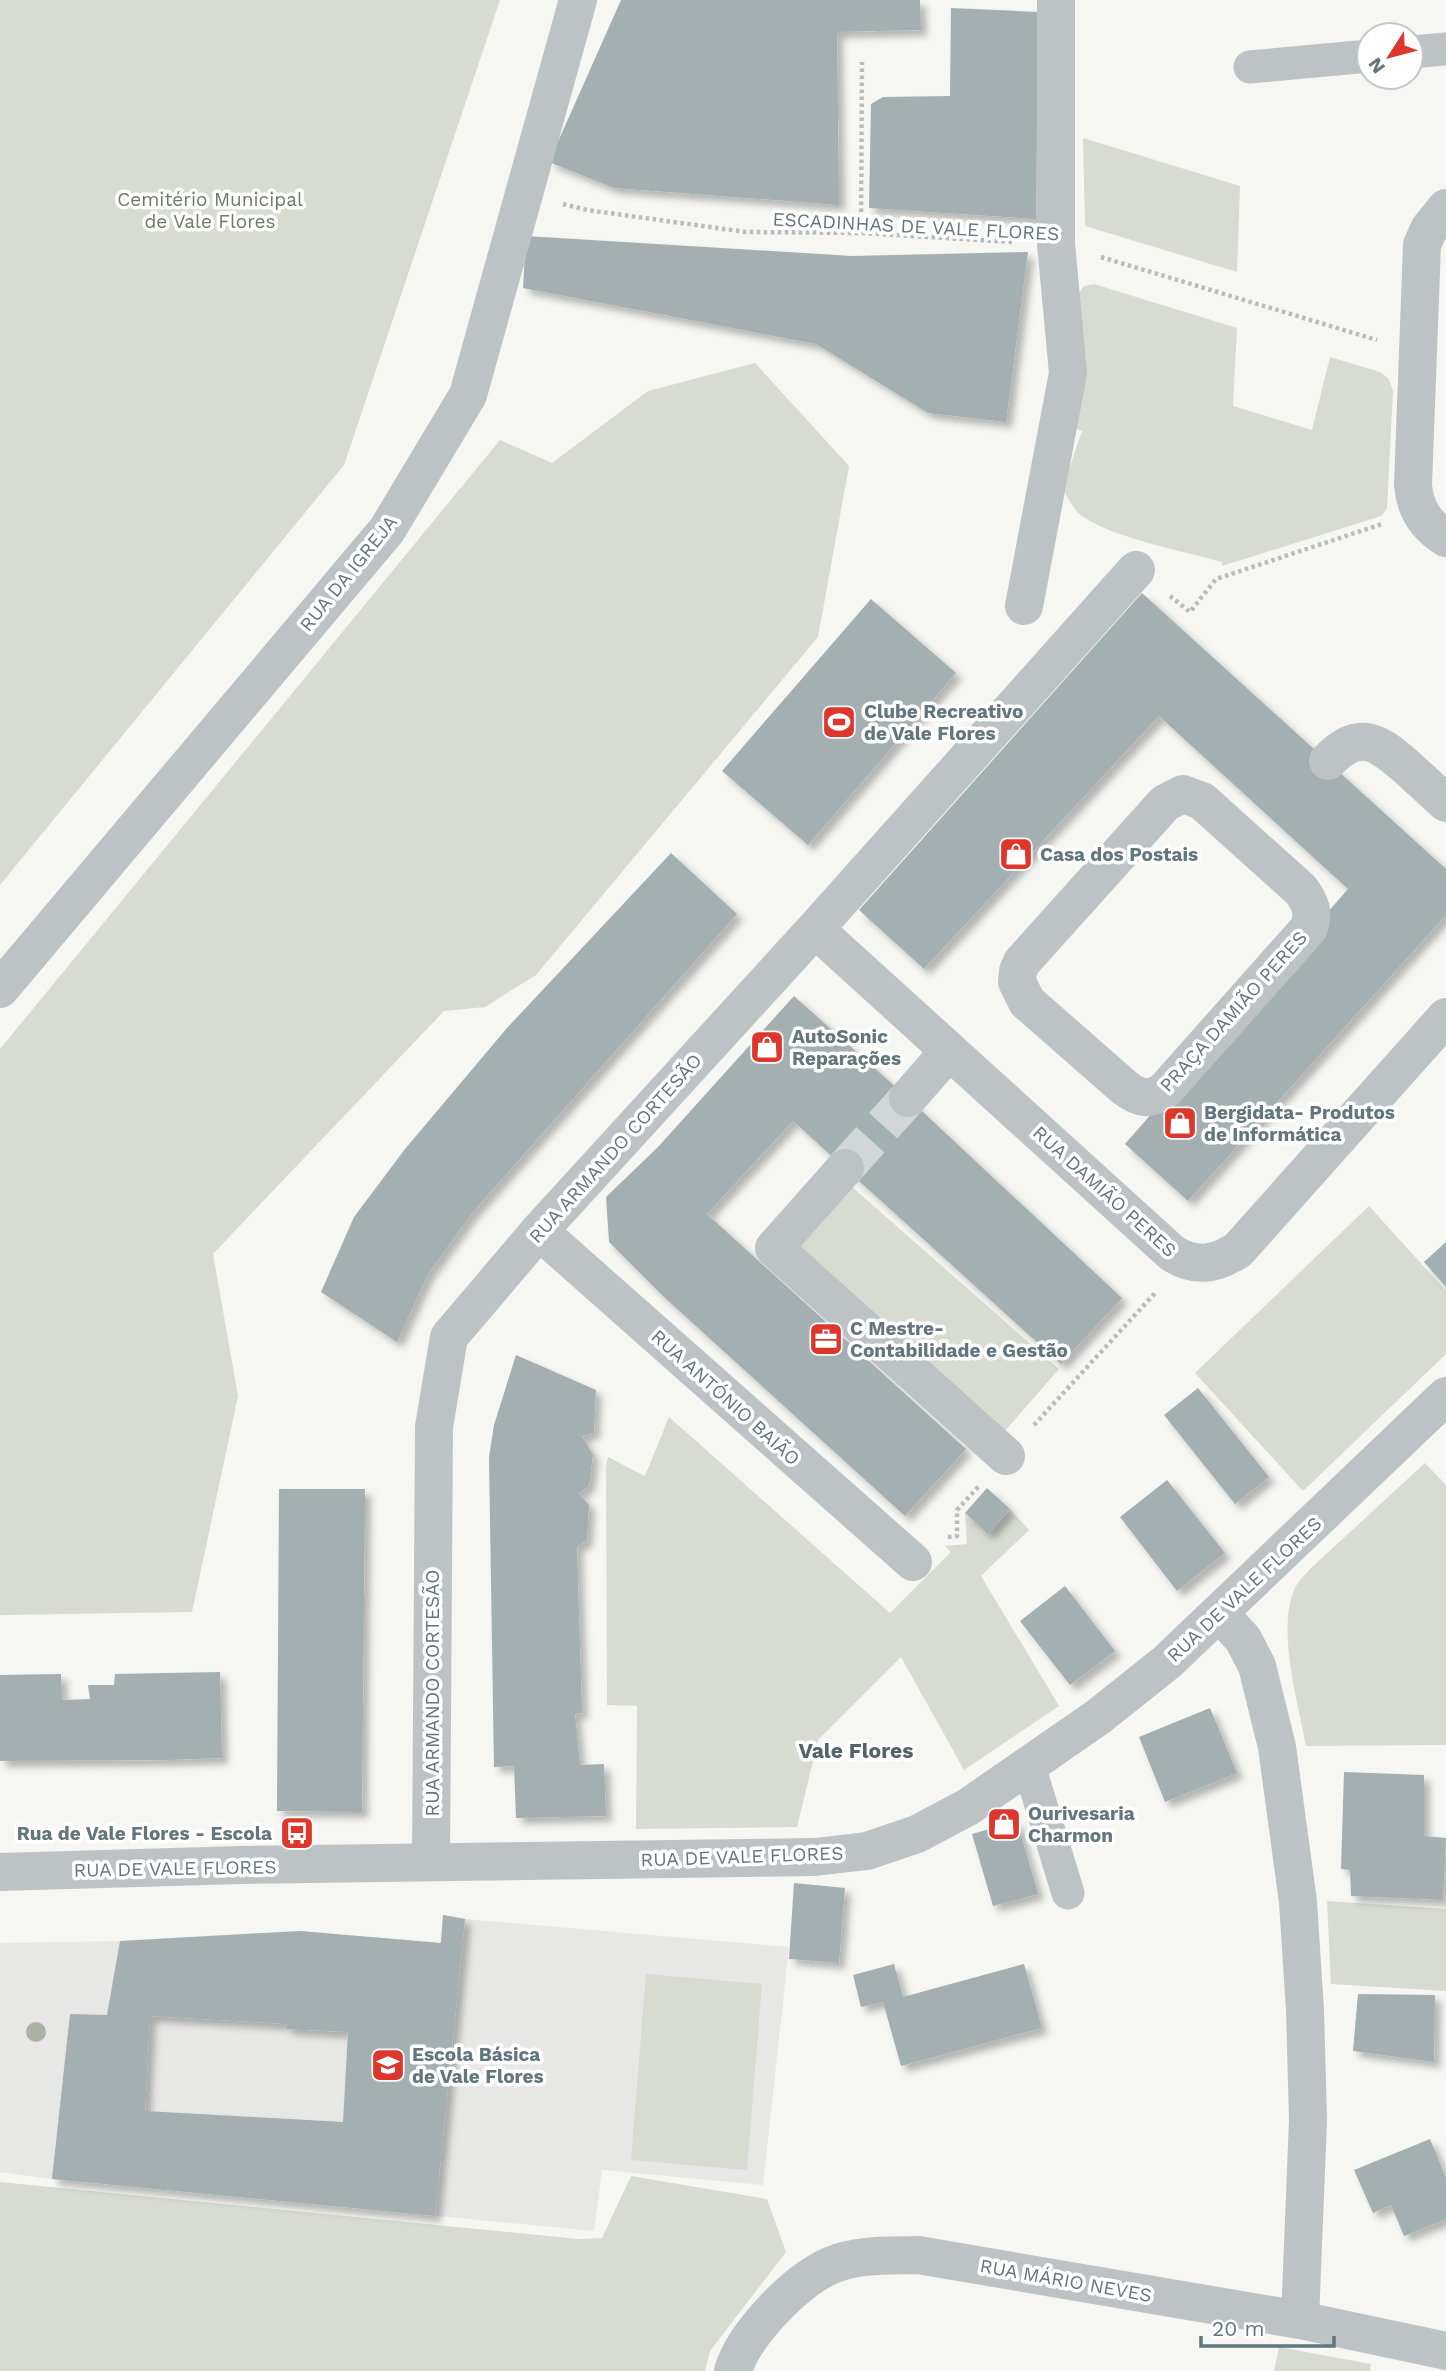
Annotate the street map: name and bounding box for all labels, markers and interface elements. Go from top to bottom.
north arrow [1355,21,1425,91]
text: N [1363,53,1390,78]
park label: Cemitério Municipal de Vale Flores [117,188,303,233]
street label: ESCADINHAS DE VALE FLORES [772,208,1060,245]
street label: RUA DA IGREJA [295,510,402,636]
place label: Clube Recreativo de Vale Flores [864,700,1023,745]
sports icon: Clube Recreativo de Vale Flores [820,703,858,741]
shop icon: Casa dos Postais [997,835,1035,873]
place label: Casa dos Postais [1040,843,1198,866]
street label: PRAÇA DAMIÃO PERES [1155,926,1312,1097]
place label: AutoSonic Reparações [792,1025,901,1070]
shop icon: AutoSonic Reparações [748,1028,786,1066]
street label: RUA ARMANDO CORTESÃO [524,1049,707,1248]
place label: Bergidata- Produtos de Informática [1204,1101,1395,1146]
shop icon: Bergidata- Produtos de Informática [1161,1104,1199,1142]
street label: RUA DAMIÃO PERES [1028,1121,1181,1262]
place label: C Mestre- Contabilidade e Gestão [850,1317,1068,1362]
office icon: C Mestre- Contabilidade e Gestão [807,1320,845,1358]
street label: RUA ANTÓNIO BAIÃO [647,1325,805,1470]
street label: RUA DE VALE FLORES [1162,1512,1326,1667]
street label: RUA ARMANDO CORTESÃO [421,1570,444,1816]
district label: Vale Flores [799,1738,913,1763]
place label: Ourivesaria Charmon [1028,1802,1135,1847]
shop icon: Ourivesaria Charmon [985,1805,1023,1843]
bus stop icon: Rua de Vale Flores - Escola [278,1814,316,1852]
place label: Rua de Vale Flores - Escola [17,1822,272,1845]
street label: RUA DE VALE FLORES [640,1841,844,1872]
street label: RUA DE VALE FLORES [73,1855,277,1882]
place label: Escola Básica de Vale Flores [412,2043,544,2088]
school or university icon: Escola Básica de Vale Flores [369,2046,407,2084]
street label: RUA MÁRIO NEVES [978,2254,1154,2307]
scale bar [1201,2304,1334,2348]
text: 20 m [1212,2316,1264,2341]

